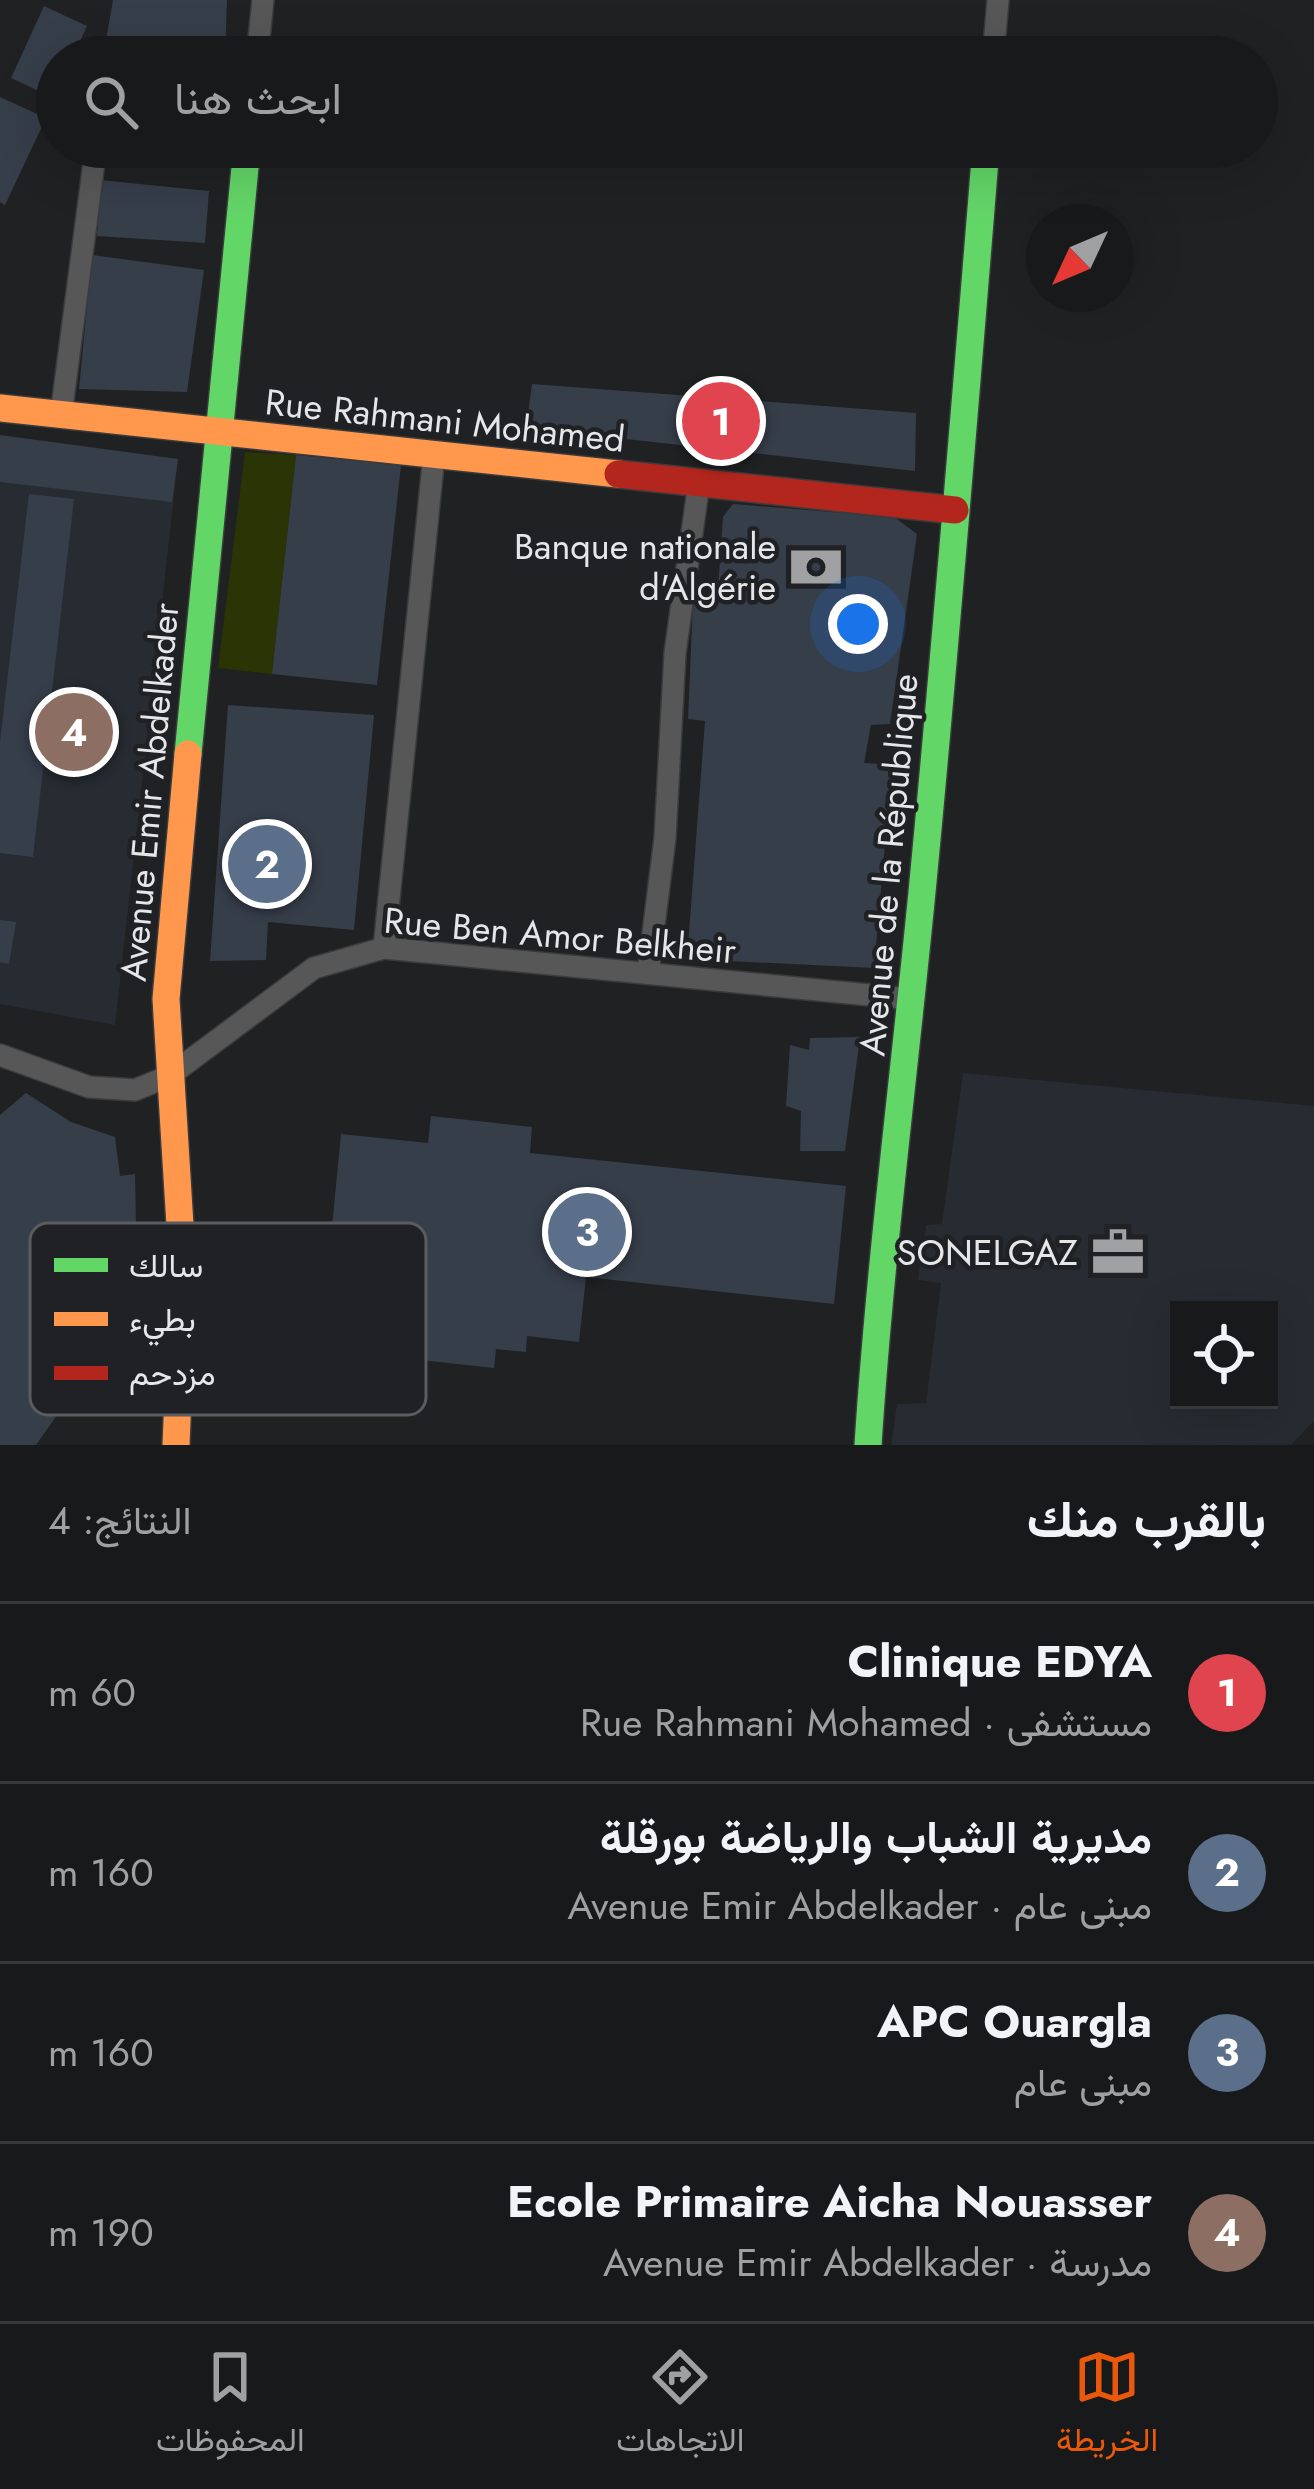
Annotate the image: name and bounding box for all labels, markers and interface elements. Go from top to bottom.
search box [36,36,1278,168]
text: ابحث هنا [174,66,342,131]
icon: search [78,69,144,135]
north arrow [1026,204,1134,312]
street label: Rue Rahmani Mohamed [263,375,627,465]
pin: 1 [682,376,760,466]
place label: Banque nationale d'Algérie [514,520,776,613]
bank icon: Banque nationale d'Algérie [787,538,845,596]
your location [828,594,888,654]
street label: Avenue Emir Abdelkader [107,600,191,983]
street label: Avenue de la République [845,672,931,1058]
pin: 4 [35,687,113,777]
pin: 2 [228,819,306,909]
street label: Rue Ben Amor Belkheir [382,894,739,976]
pin: 3 [548,1187,626,1277]
legend [30,1223,426,1415]
office icon: SONELGAZ [1089,1223,1147,1281]
place label: SONELGAZ [897,1226,1078,1278]
text: سالك [129,1242,203,1289]
text: بطيء [129,1296,196,1346]
map controls [1170,1301,1278,1409]
button: locate [1170,1301,1278,1409]
text: مزدحم [129,1350,216,1397]
text: بالقرب منك [1027,1482,1266,1556]
text: النتائج: 4 [48,1492,192,1549]
text: Clinique EDYA [848,1629,1152,1694]
text: 60 m [48,1664,136,1721]
text: 1 [1217,1664,1237,1721]
text: مستشفى · Rue Rahmani Mohamed [580,1694,1152,1751]
text: مديرية الشباب والرياضة بورقلة [600,1805,1152,1870]
text: 160 m [48,1844,154,1901]
text: 2 [1214,1844,1240,1901]
text: مبنى عام · Avenue Emir Abdelkader [568,1877,1152,1934]
text: APC Ouargla [877,1989,1152,2054]
text: 160 m [48,2024,154,2081]
text: 3 [1215,2024,1239,2081]
text: مبنى عام [1014,2054,1152,2111]
text: Ecole Primaire Aicha Nouasser [507,2169,1152,2234]
text: 190 m [48,2204,154,2261]
text: 4 [1213,2204,1241,2261]
text: مدرسة · Avenue Emir Abdelkader [603,2234,1152,2291]
tab: المحفوظات [156,2344,305,2469]
tab: الاتجاهات [616,2344,744,2469]
tab: الخريطة [1056,2344,1158,2469]

